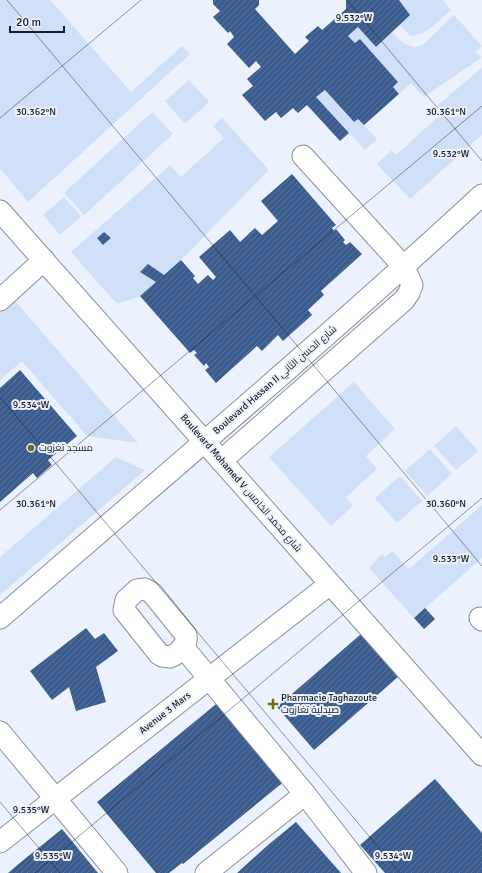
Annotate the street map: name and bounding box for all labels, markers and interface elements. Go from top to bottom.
scale bar [10,8,64,34]
text: 9.532°W [336,12,373,24]
text: 20 m [16,15,41,30]
text: 30.362°N [16,106,56,118]
text: 30.361°N [426,106,466,118]
text: 9.532°W [433,148,470,160]
street label: Boulevard Hassan II شارع الحسن الثاني [211,323,340,438]
text: 9.534°W [13,399,50,411]
street label: Boulevard Mohamed V شارع محمد الخامس [178,412,304,554]
place label: مسجد تغزوت [39,442,93,454]
marker: مسجد تغزوت [26,443,36,453]
text: 30.361°N [16,498,56,510]
text: 30.360°N [426,498,466,510]
text: 9.533°W [433,553,470,565]
street label: Avenue 3 Mars [137,689,194,737]
place label: Pharmacie Taghazoute صيدلية تغازوت [281,692,377,716]
marker: Pharmacie Taghazoute صيدلية تغازوت [268,699,278,709]
text: 9.535°W [13,804,50,816]
text: 9.535°W [35,850,72,862]
text: 9.534°W [375,850,412,862]

